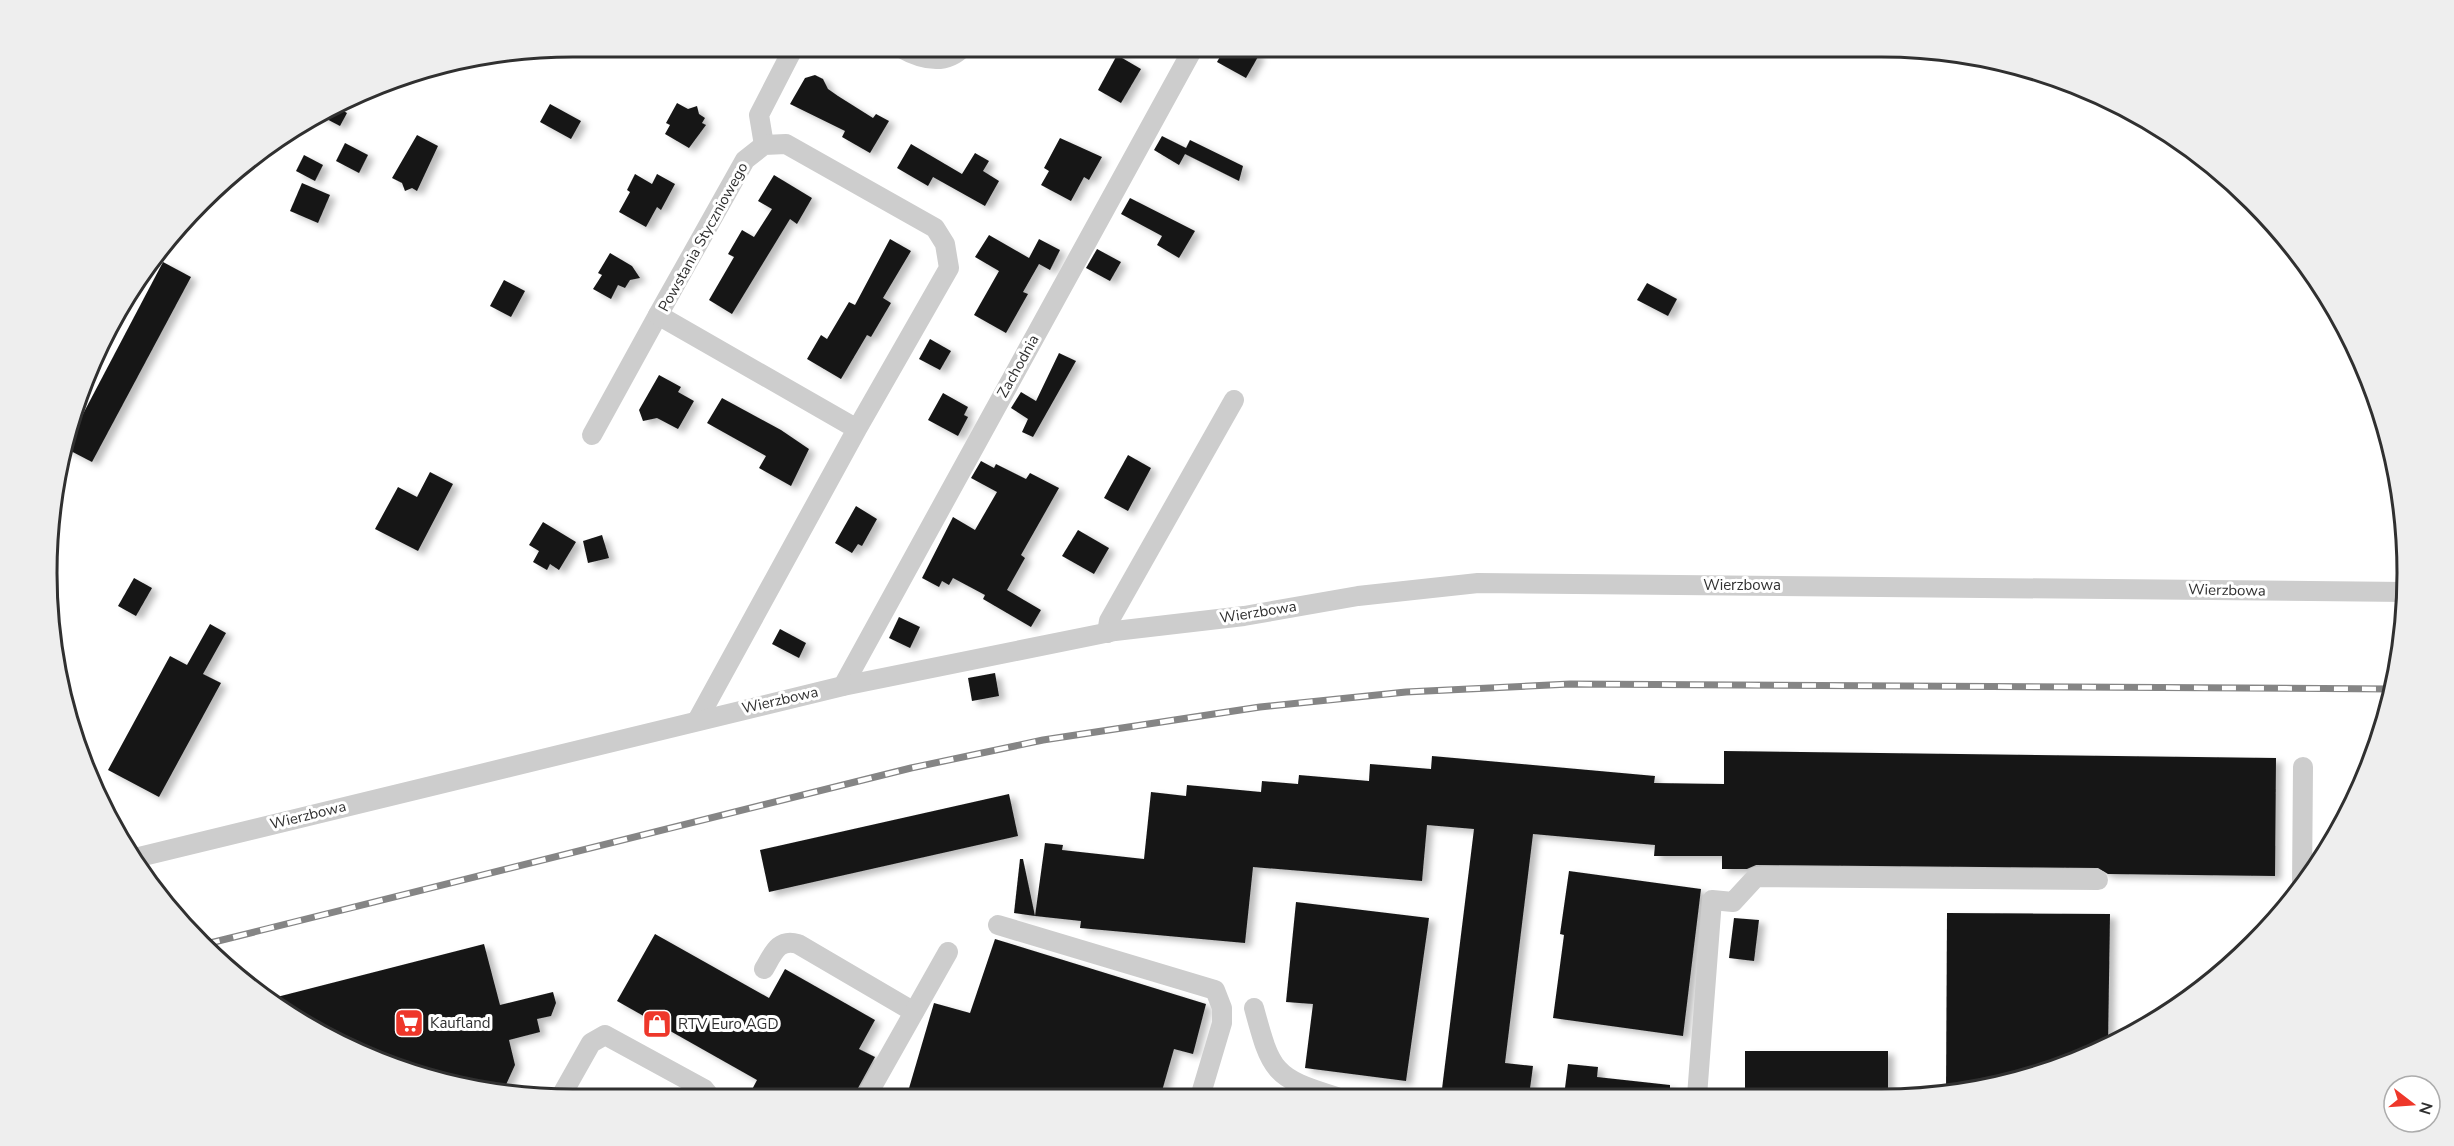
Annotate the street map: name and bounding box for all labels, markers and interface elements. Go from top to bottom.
street label: Powstania Styczniowego [654,159,752,315]
street label: Zachodnia [992,331,1044,401]
street label: Wierzbowa [1703,575,1781,595]
street label: Wierzbowa [2188,579,2266,601]
street label: Wierzbowa [1218,596,1298,628]
street label: Wierzbowa [740,682,820,718]
street label: Wierzbowa [268,796,348,834]
supermarket icon: Kaufland [393,1007,425,1039]
shop icon: RTV Euro AGD [641,1008,673,1040]
place label: Kaufland [430,1013,490,1033]
place label: RTV Euro AGD [678,1014,779,1034]
north arrow [2382,1074,2442,1134]
text: N [2413,1099,2438,1117]

